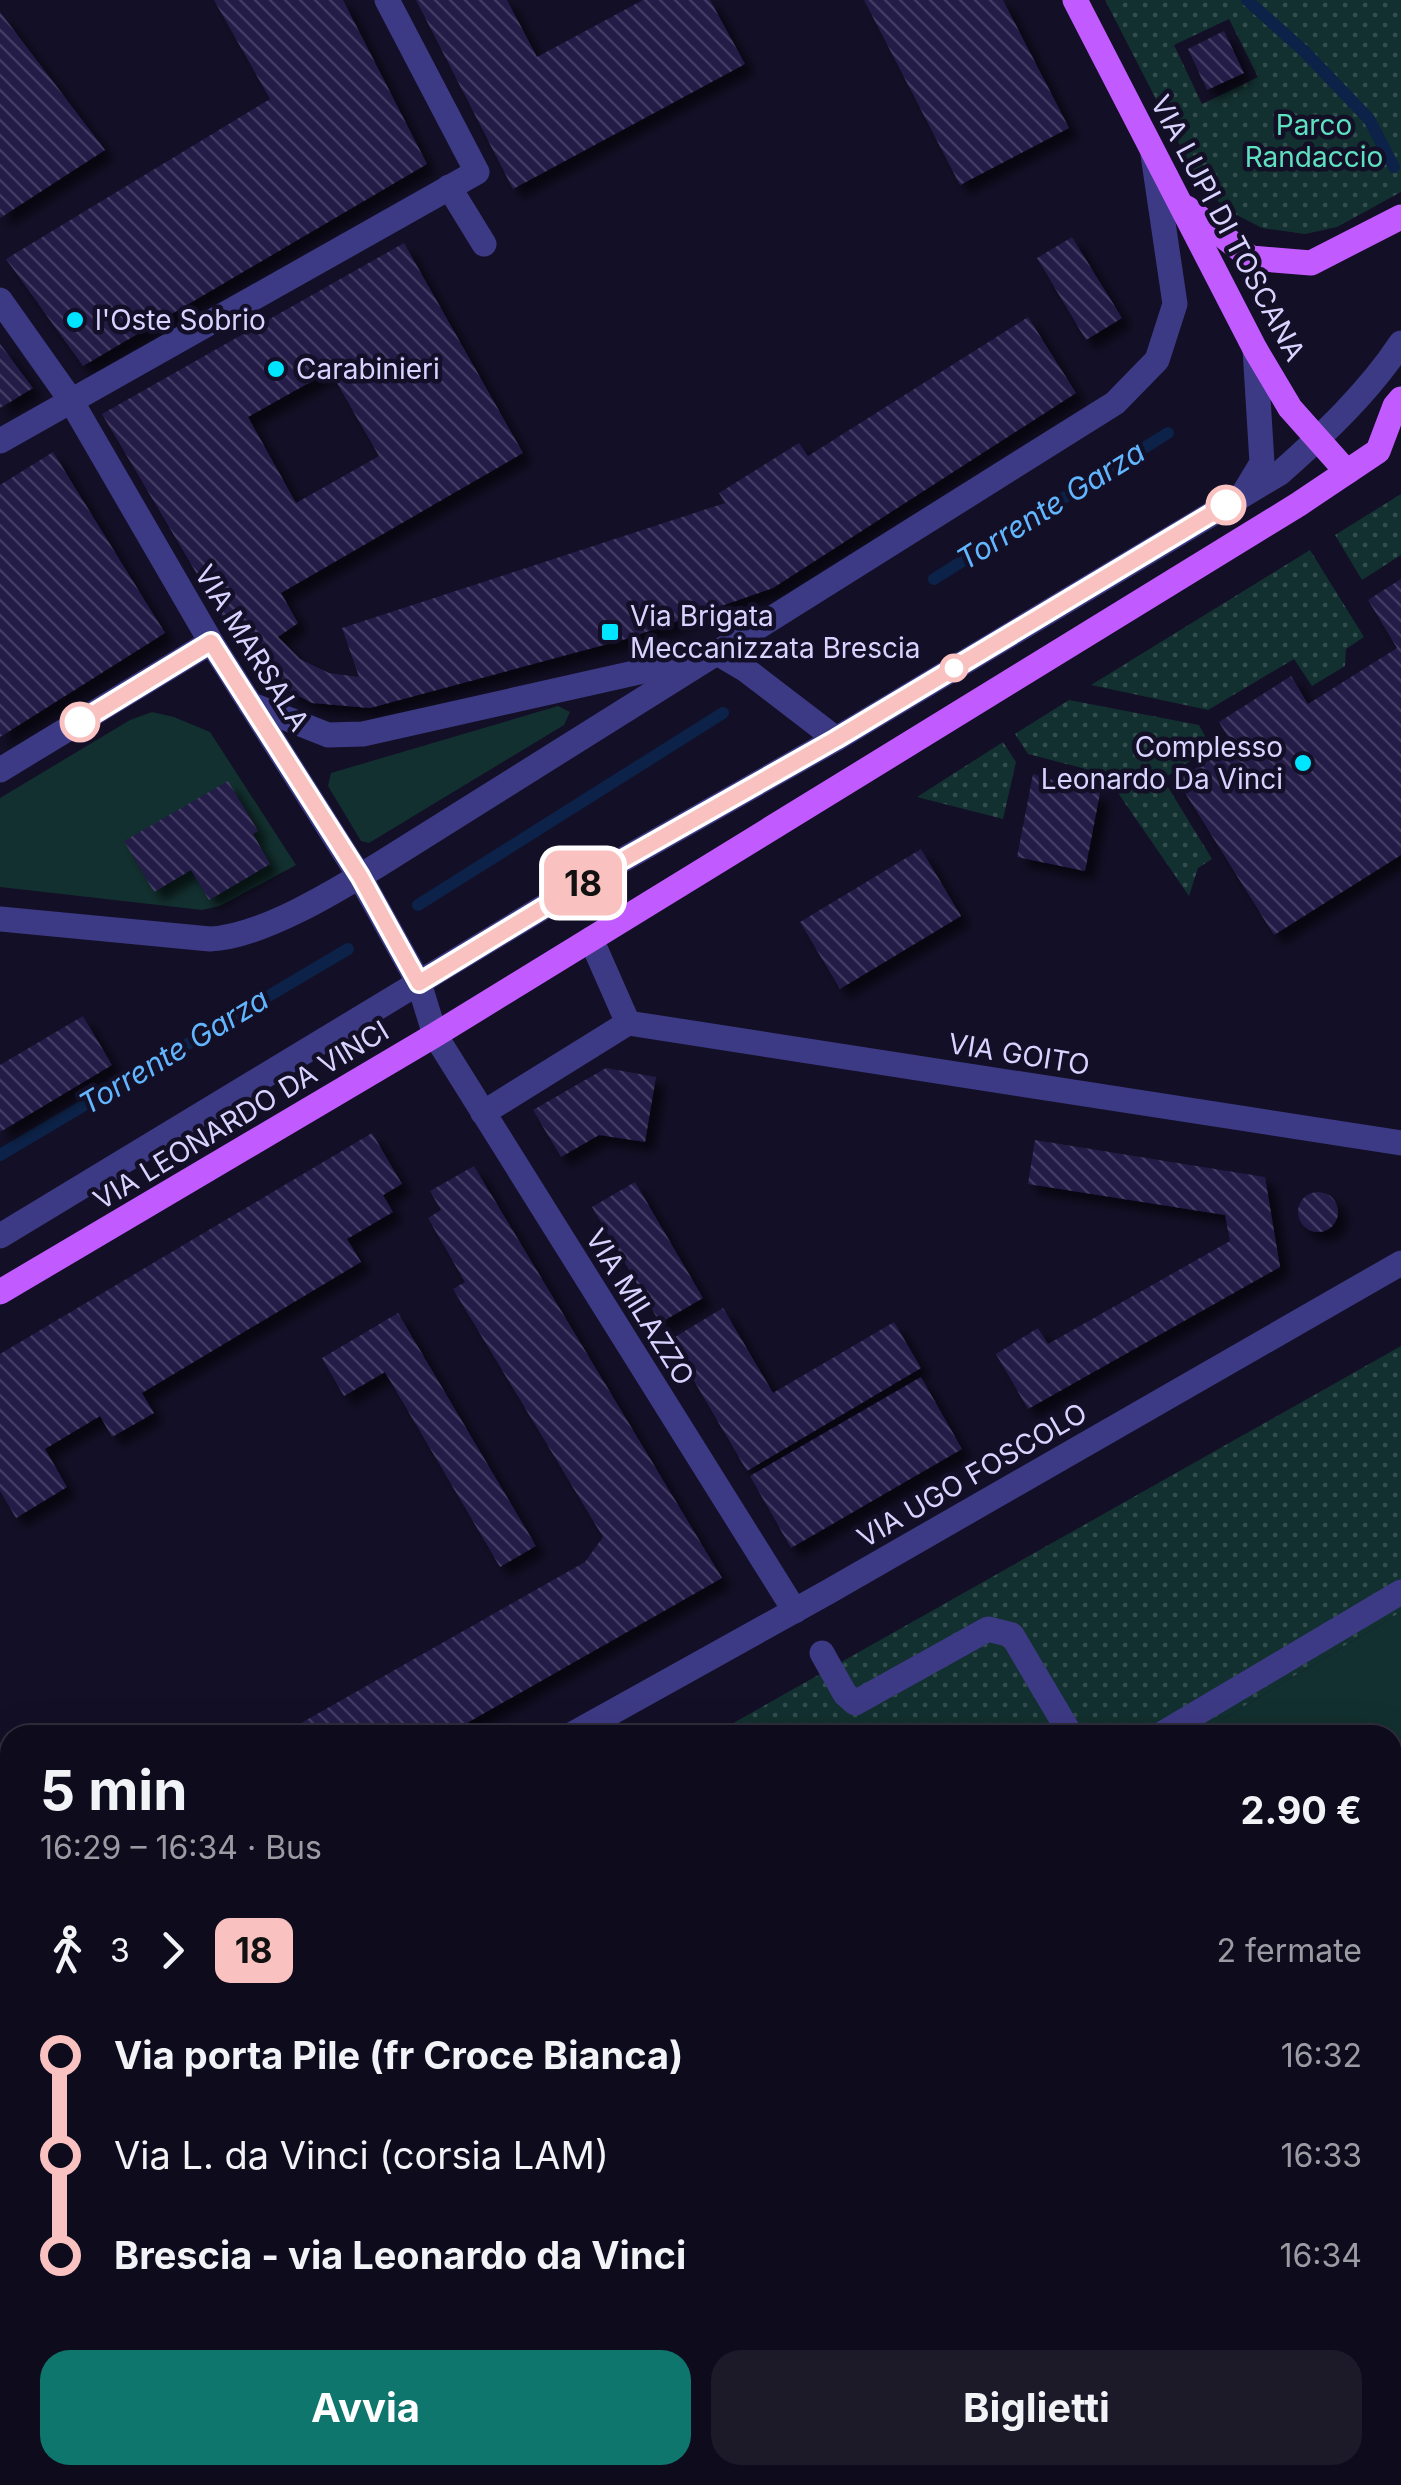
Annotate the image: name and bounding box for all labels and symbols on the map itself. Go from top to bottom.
street label: VIA LUPI DI TOSCANA [1144,89,1312,367]
park label: Parco Randaccio [1245,108,1383,174]
place label: l'Oste Sobrio [95,303,266,337]
marker: l'Oste Sobrio [64,309,86,331]
place label: Carabinieri [296,352,440,386]
marker: Carabinieri [265,358,287,380]
water label: Torrente Garza [950,433,1151,577]
unlabelled marker [1207,486,1245,524]
street label: VIA MARSALA [187,559,317,737]
place label: Via Brigata Meccanizzata Brescia [630,599,920,665]
marker: Via Brigata Meccanizzata Brescia [599,621,621,643]
unlabelled marker [941,655,967,681]
unlabelled marker [61,703,99,741]
place label: Complesso Leonardo Da Vinci [1041,730,1283,796]
marker: Complesso Leonardo Da Vinci [1292,752,1314,774]
line badge: 18 [538,850,628,916]
water label: Torrente Garza [72,980,275,1122]
street label: VIA LEONARDO DA VINCI [87,1013,395,1217]
street label: VIA GOITO [946,1026,1092,1082]
street label: VIA MILAZZO [579,1223,701,1391]
street label: VIA UGO FOSCOLO [851,1395,1093,1555]

